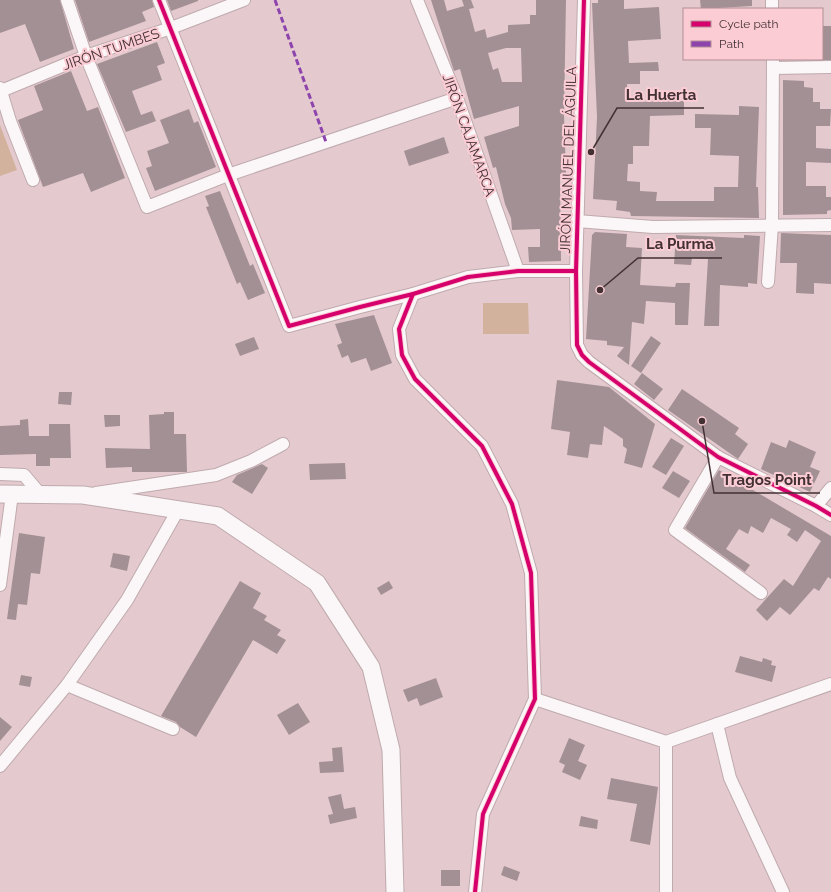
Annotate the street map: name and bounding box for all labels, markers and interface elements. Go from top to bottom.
legend [683,8,823,60]
text: Cycle path [719,17,778,31]
street label: JIRÓN TUMBES [60,24,162,73]
text: Path [719,37,744,51]
street label: JIRÓN MANUEL DEL ÁGUILA [556,65,579,254]
street label: JIRÓN CAJAMARCA [439,71,500,199]
callout: La Huerta [617,81,704,108]
text: La Huerta [626,86,697,104]
callout: La Purma [638,231,722,258]
text: La Purma [646,235,714,253]
callout: Tragos Point [714,466,820,493]
text: Tragos Point [722,471,812,489]

